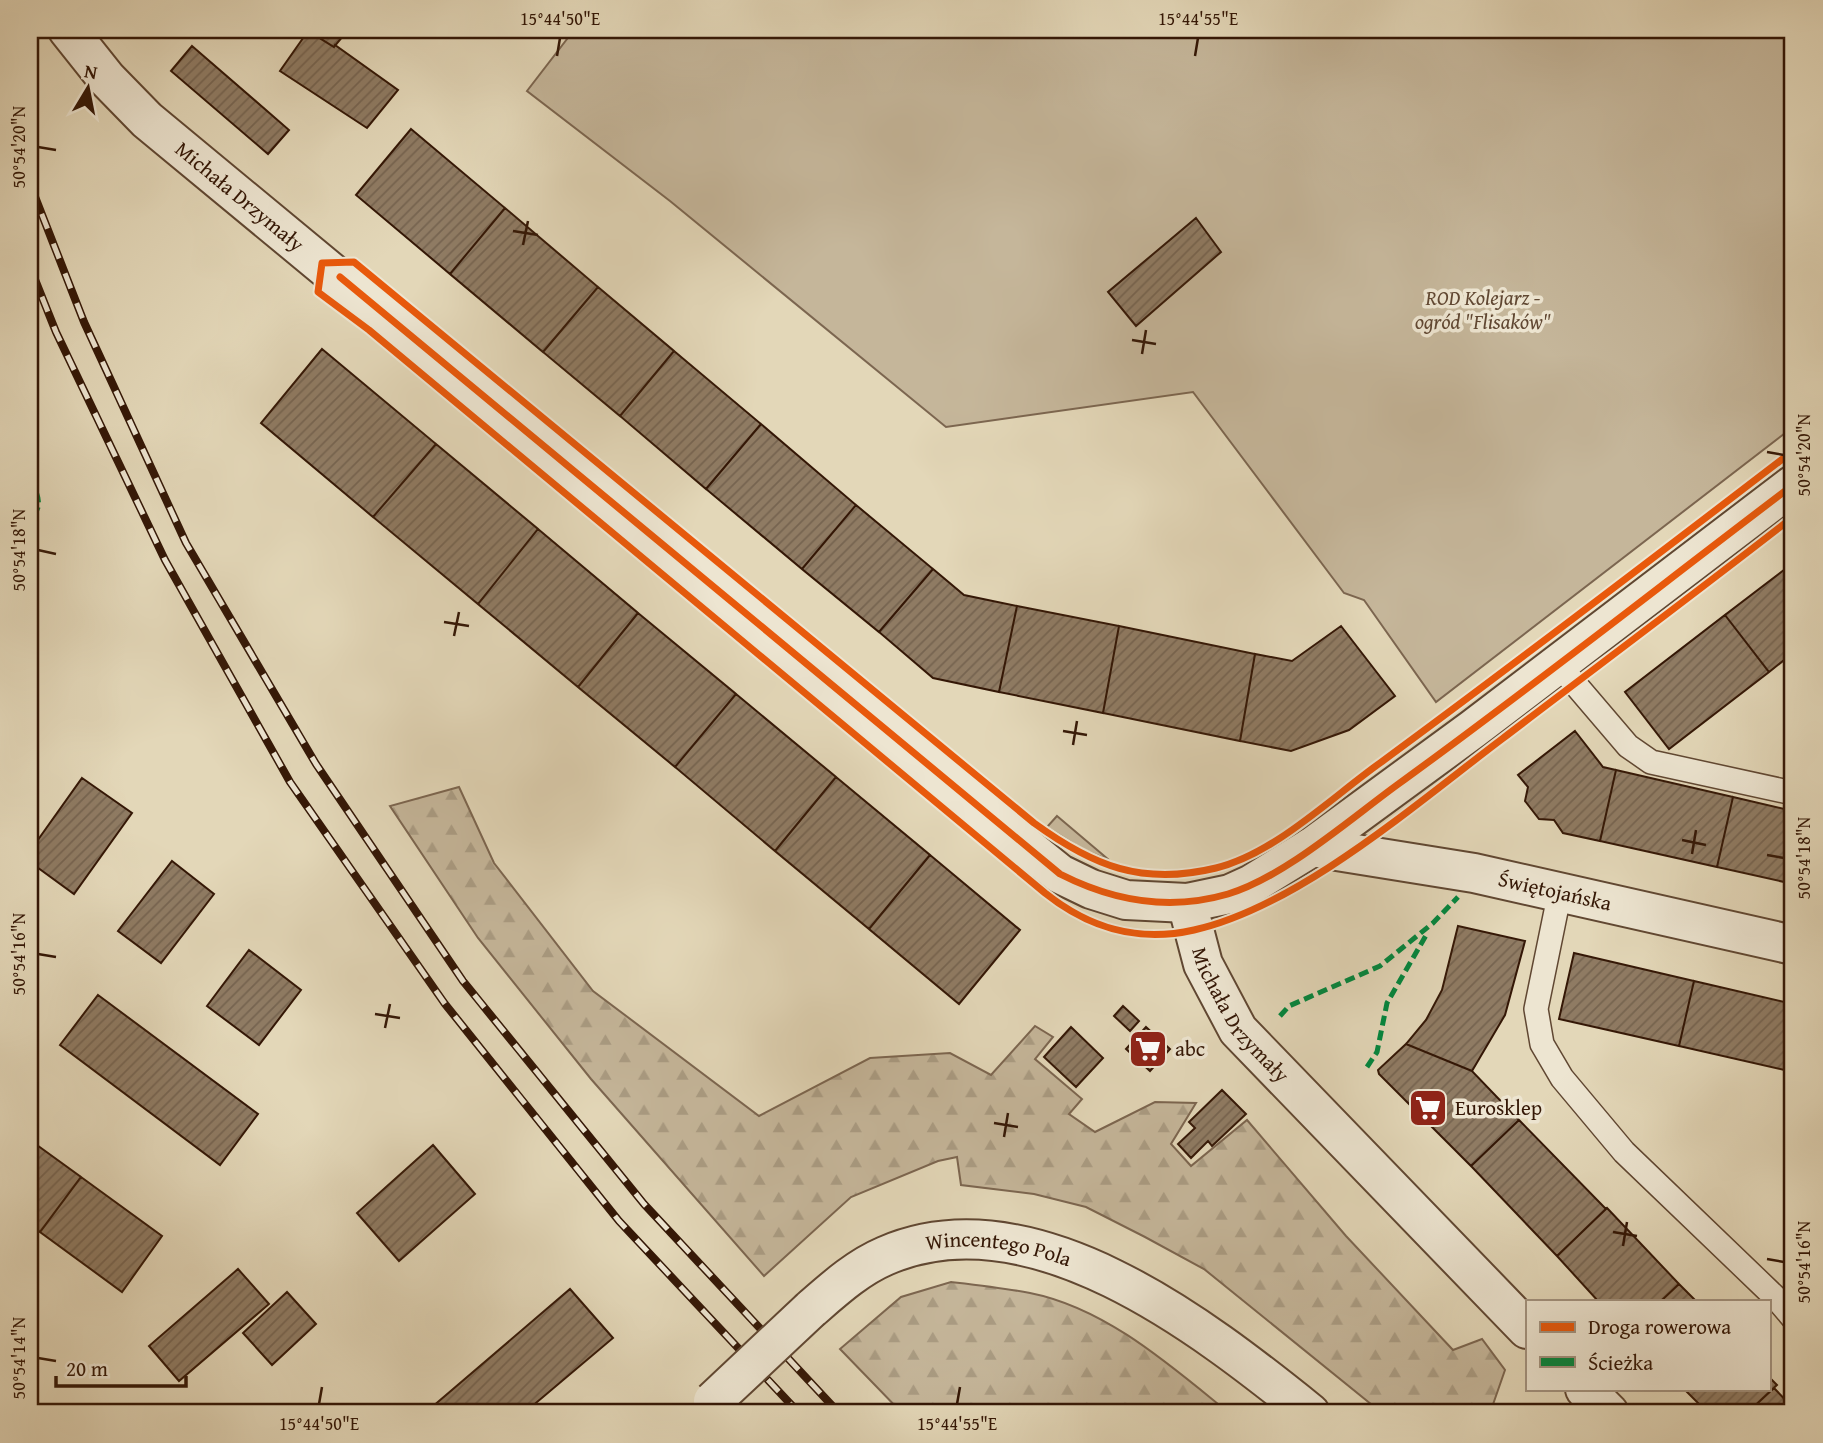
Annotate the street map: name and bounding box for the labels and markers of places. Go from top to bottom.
supermarket icon: abc [1127,1028,1169,1070]
place label: abc [1175,1033,1205,1064]
supermarket icon: Eurosklep [1407,1087,1449,1129]
place label: Eurosklep [1455,1092,1542,1123]

